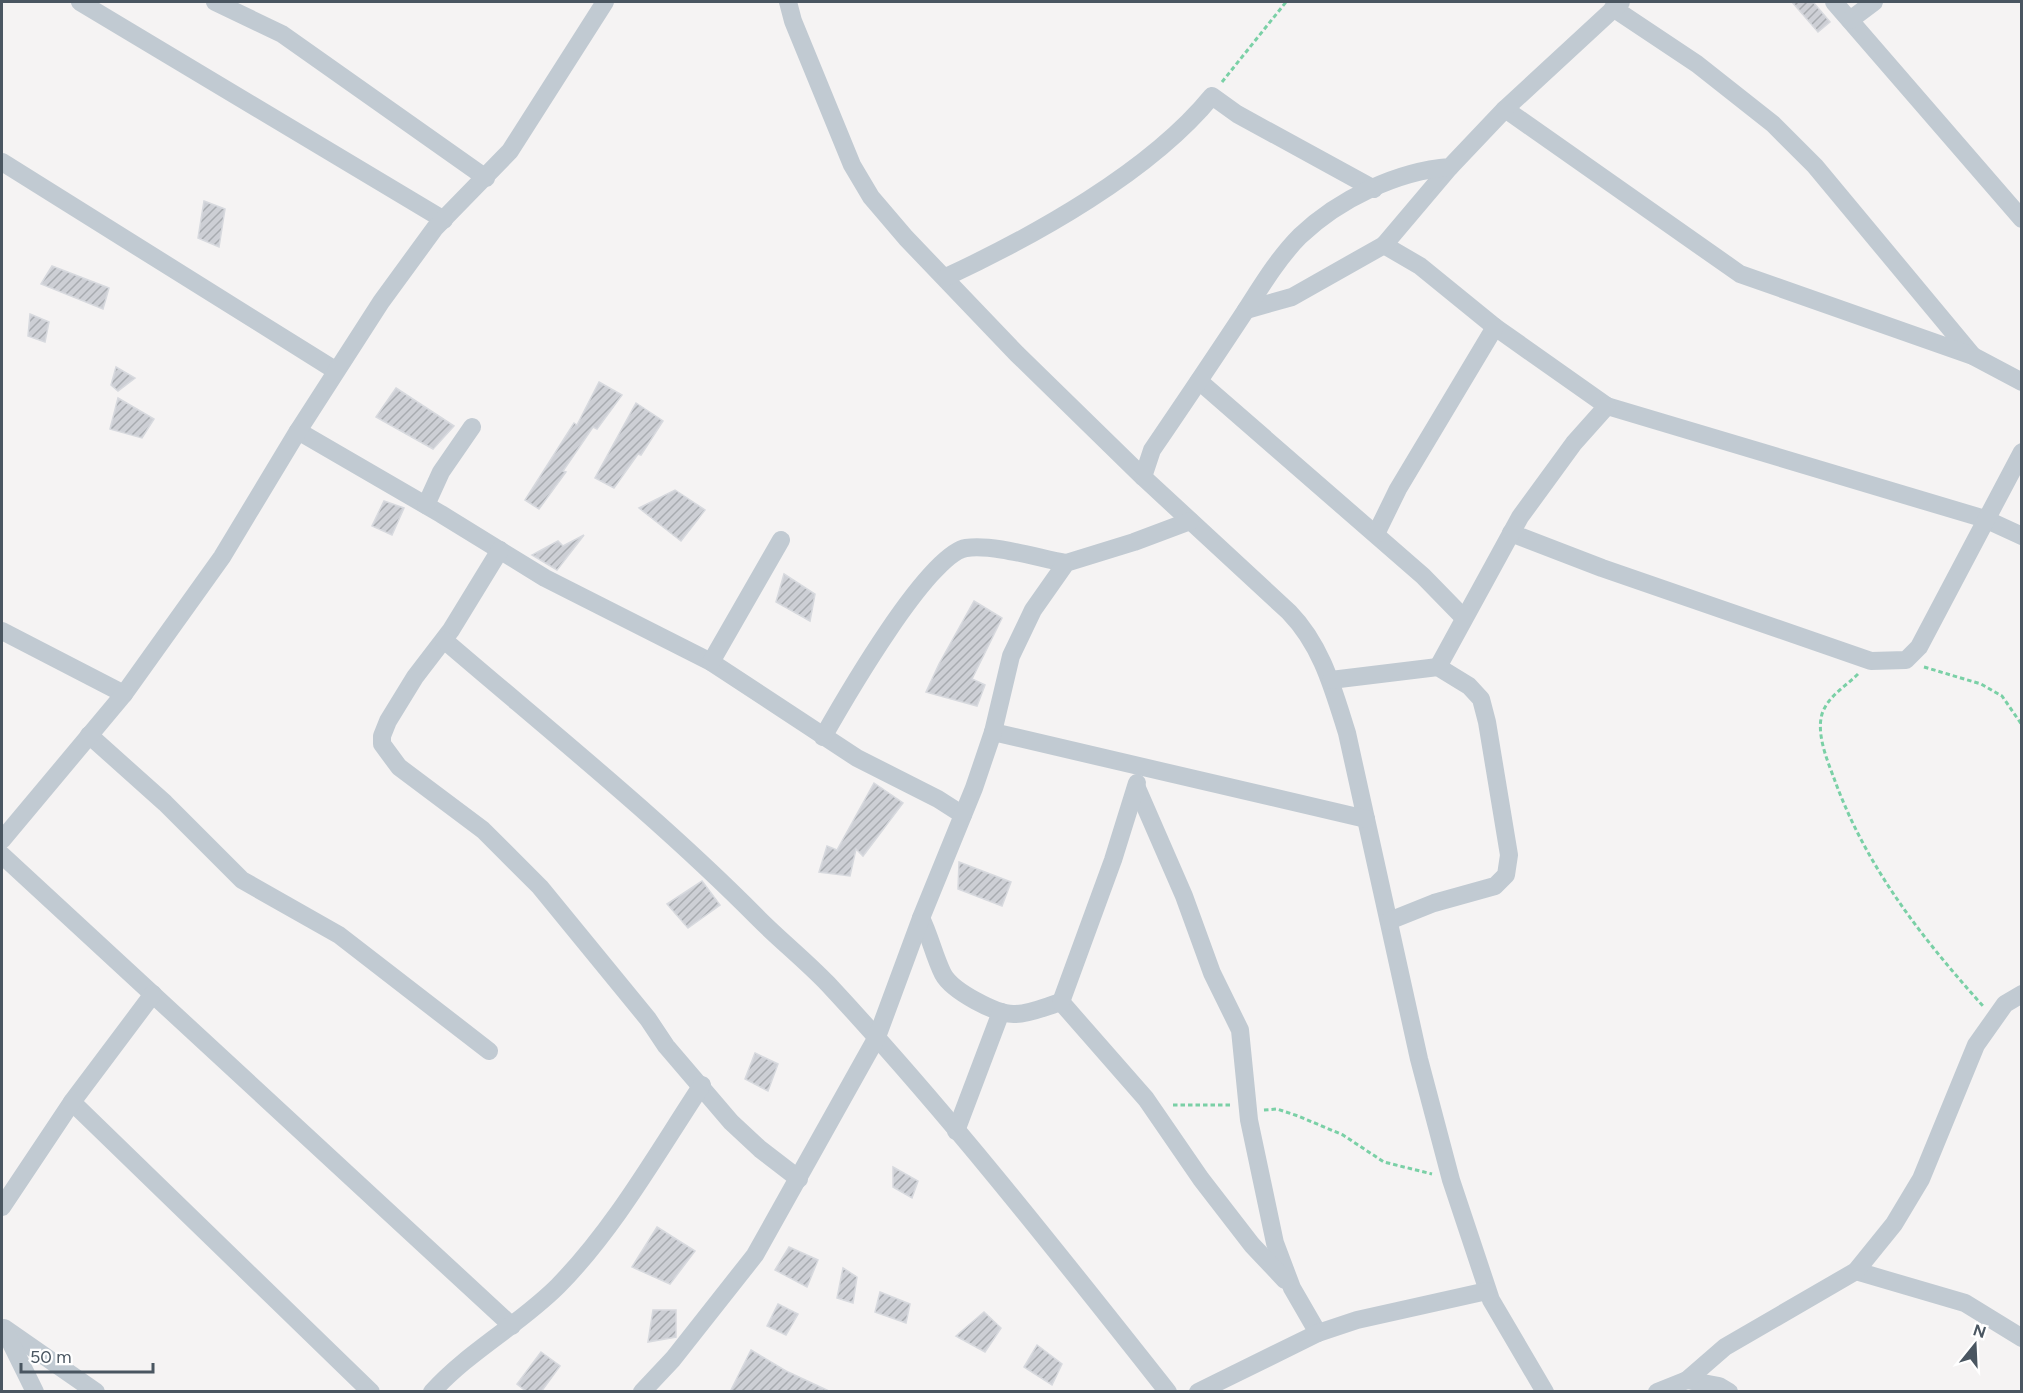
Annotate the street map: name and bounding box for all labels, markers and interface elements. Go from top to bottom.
north arrow [1945,1315,2005,1375]
text: N [1971,1320,1988,1342]
scale bar [21,1336,153,1374]
text: 50 m [30,1346,72,1368]

